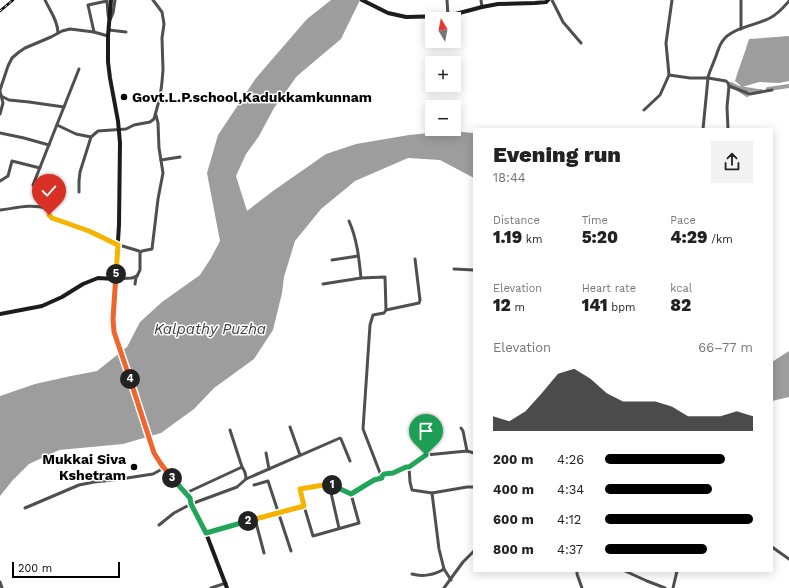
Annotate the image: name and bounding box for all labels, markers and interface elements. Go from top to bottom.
north arrow [425,12,461,48]
map controls [425,12,461,136]
button: + [425,56,461,92]
place label: Govt.L.P.school,Kadukkamkunnam [132,89,372,105]
marker: Govt.L.P.school,Kadukkamkunnam [119,92,129,102]
button: − [425,100,461,136]
button: share [711,141,753,183]
text: Evening run [493,142,621,167]
text: 18:44 [493,170,526,185]
pin [32,174,66,215]
icon: check [38,180,60,202]
text: Distance [493,214,540,227]
text: Time [582,214,608,227]
text: Pace [670,214,696,227]
text: 1.19 [493,227,522,247]
text: 5:20 [582,227,618,247]
text: 4:29 [670,227,707,247]
text: km [522,233,543,246]
text: /km [707,233,733,246]
pin: 5 [106,264,126,284]
text: 5 [113,267,119,280]
text: Elevation [493,282,542,295]
text: Heart rate [582,282,636,295]
text: kcal [670,282,692,295]
text: 12 [493,295,511,315]
text: 141 [582,295,608,315]
text: 82 [670,295,691,315]
text: m [511,301,525,314]
text: bpm [608,301,636,314]
water label: Kalpathy Puzha [154,320,266,338]
text: Elevation [493,340,551,355]
text: 66–77 m [698,340,753,355]
pin: 4 [120,369,140,389]
text: 4 [126,372,134,385]
pin [409,414,443,455]
icon: arrive [415,420,437,442]
place label: Mukkai Siva Kshetram [42,451,127,483]
text: 200 m [493,452,533,467]
text: 4:26 [557,452,584,467]
marker: Mukkai Siva Kshetram [129,462,139,472]
pin: 3 [162,468,182,488]
text: 3 [169,471,175,484]
pin: 1 [322,475,342,495]
text: 1 [330,478,334,491]
text: 400 m [493,482,534,497]
text: 4:34 [557,482,584,497]
pin: 2 [238,511,258,531]
text: 600 m [493,512,534,527]
text: 4:12 [557,512,581,527]
text: 2 [245,514,251,527]
text: 800 m [493,542,534,557]
text: 4:37 [557,542,583,557]
scale bar [12,560,120,579]
text: 200 m [18,562,52,575]

